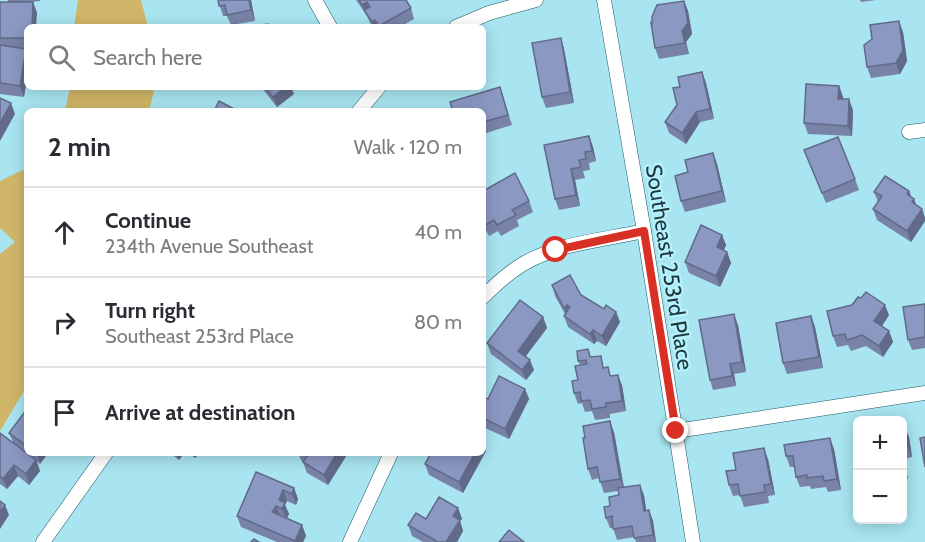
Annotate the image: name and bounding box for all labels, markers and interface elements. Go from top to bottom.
search box [24,24,486,90]
icon: search [45,41,78,74]
text: Search here [93,44,202,71]
text: 2 min [48,131,111,163]
text: Walk · 120 m [354,135,462,159]
street label: Southeast 253rd Place [640,162,699,372]
text: Continue [105,207,191,234]
icon: ahead [48,216,81,249]
text: 40 m [414,220,462,244]
text: 234th Avenue Southeast [105,234,313,258]
route start [542,236,568,262]
text: Turn right [105,297,195,324]
icon: right [48,306,81,339]
text: 80 m [414,310,462,334]
text: Southeast 253rd Place [105,324,294,348]
icon: arrive [48,396,81,429]
text: Arrive at destination [105,399,295,426]
map controls [853,416,907,524]
button: + [853,416,907,470]
route end [662,417,688,443]
button: − [853,470,907,524]

